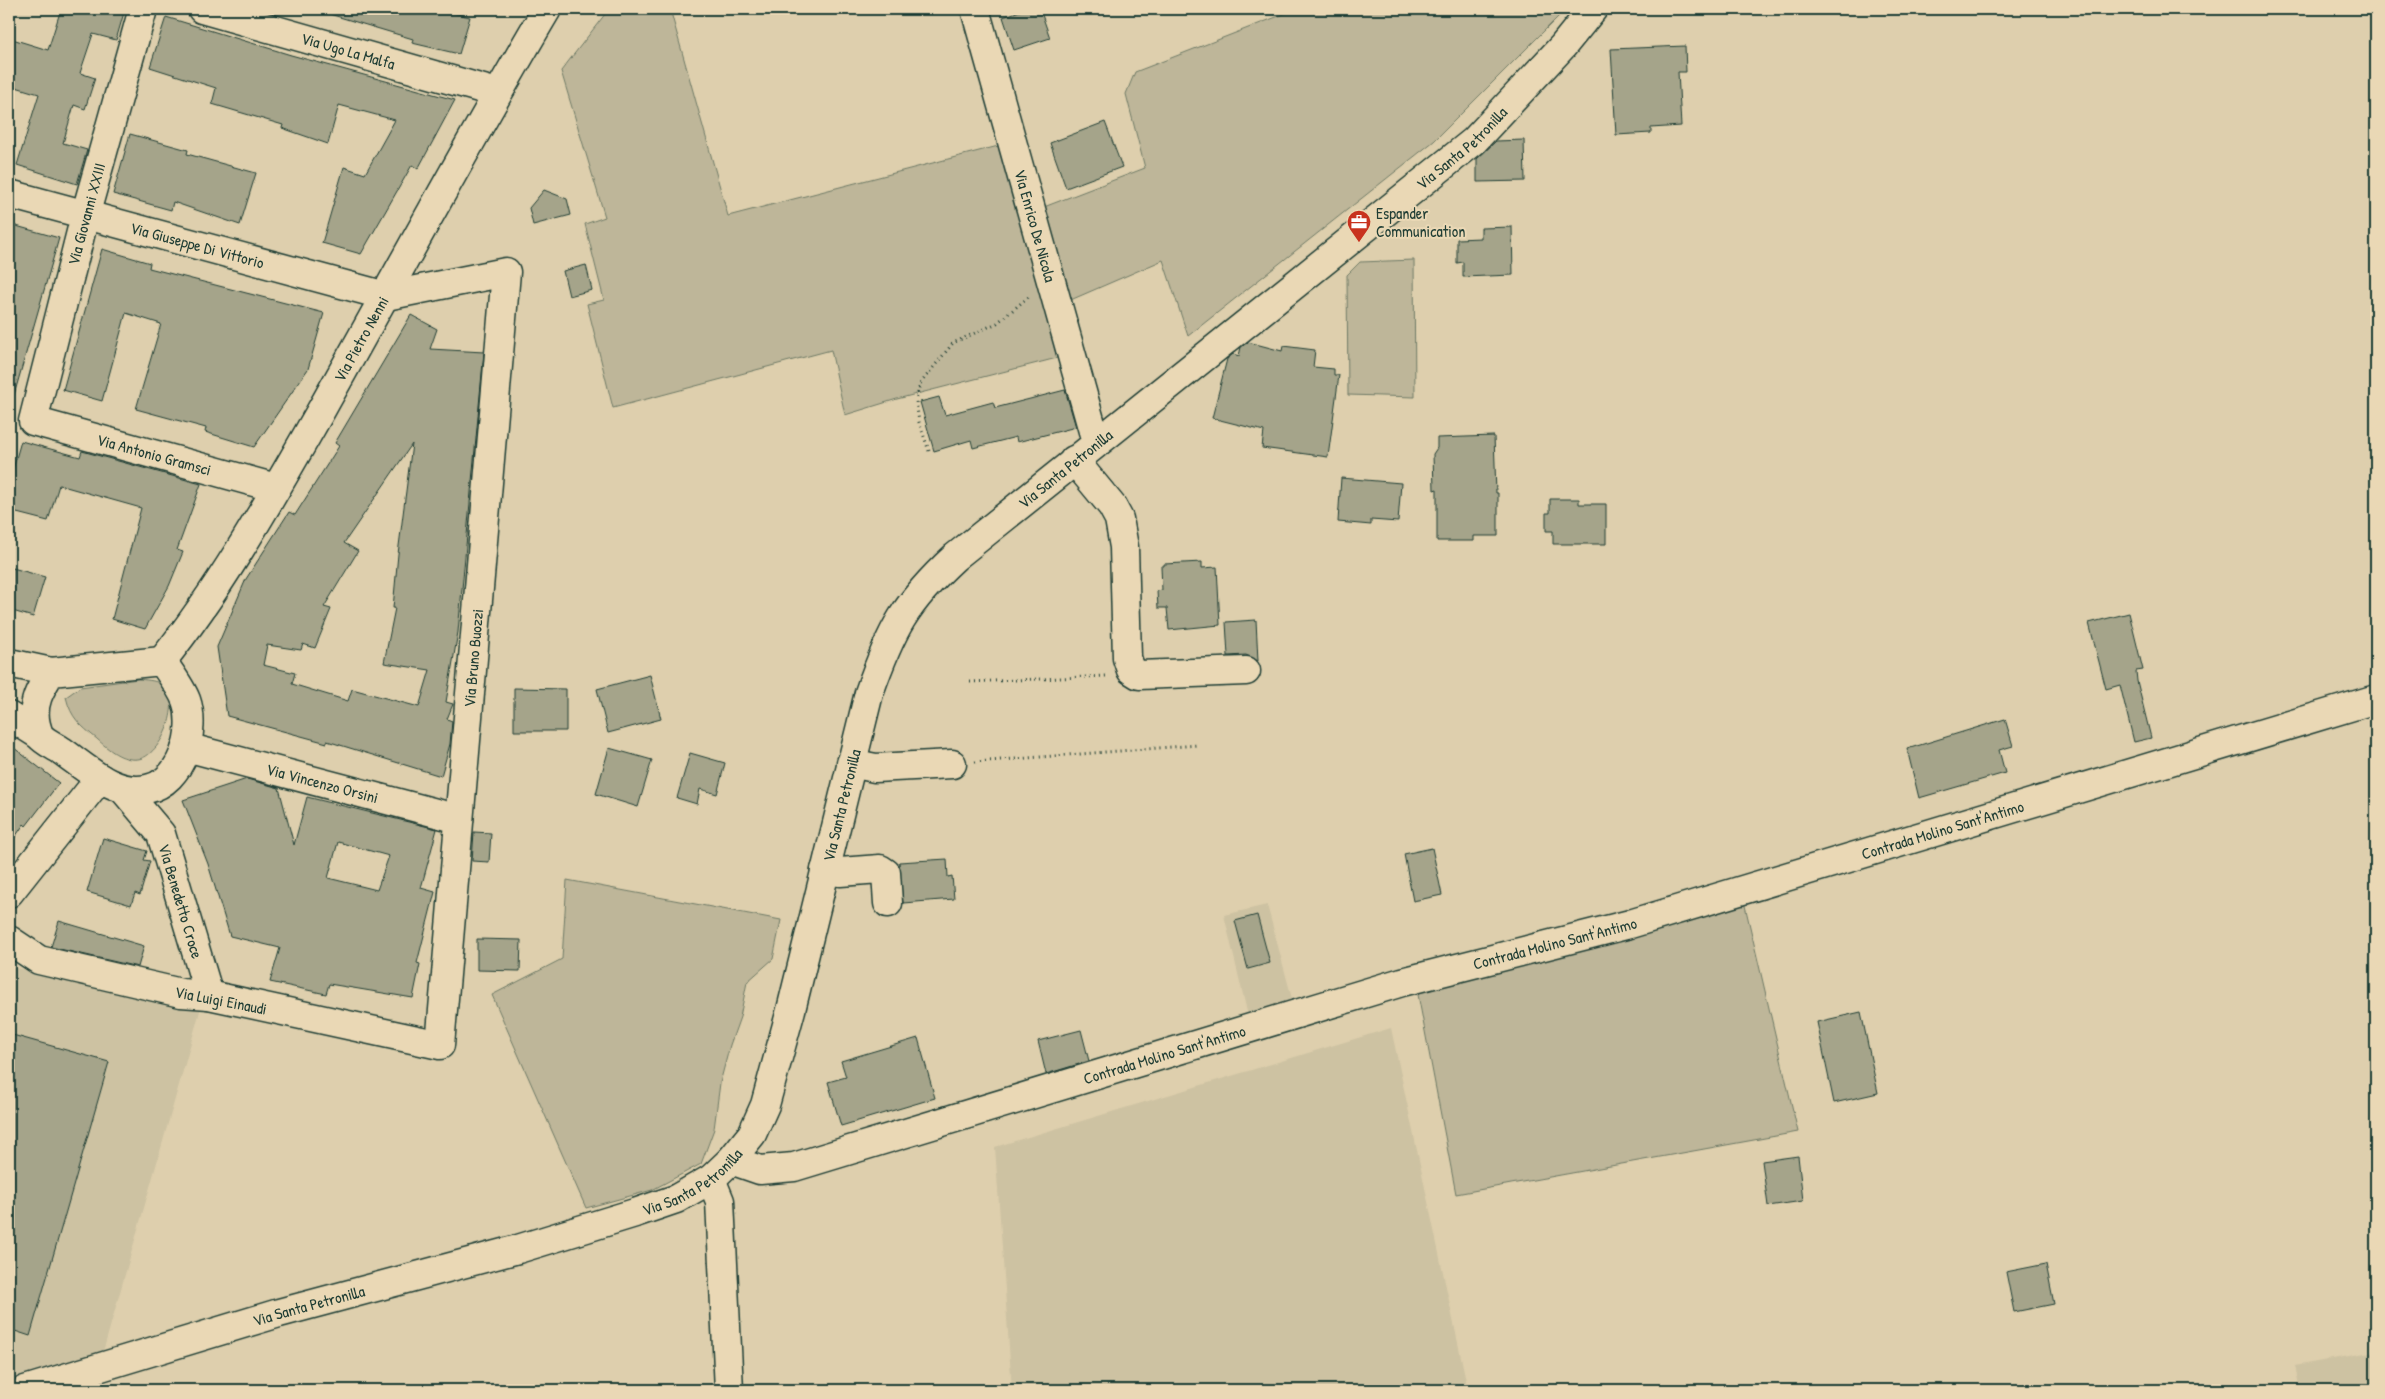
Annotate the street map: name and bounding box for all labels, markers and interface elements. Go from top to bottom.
street label: Via Ugo La Malfa [299,27,398,74]
street label: Via Santa Petronilla [1411,102,1512,194]
street label: Via Giovanni XXIII [62,160,110,268]
street label: Via Enrico De Nicola [1009,167,1062,285]
place label: Espander Communication [1376,202,1465,242]
office icon: Espander Communication [1346,209,1372,243]
street label: Via Giuseppe Di Vittorio [128,216,267,274]
street label: Via Pietro Nenni [328,292,394,386]
street label: Via Santa Petronilla [1013,424,1117,513]
street label: Via Antonio Gramsci [94,428,214,481]
street label: Via Bruno Buozzi [458,608,488,708]
street label: Via Santa Petronilla [817,747,866,864]
street label: Via Vincenzo Orsini [264,758,381,808]
street label: Contrada Molino Sant'Antimo [1859,795,2027,865]
street label: Via Benedetto Croce [154,841,209,962]
street label: Contrada Molino Sant'Antimo [1470,911,1640,975]
street label: Via Luigi Einaudi [173,980,269,1020]
street label: Contrada Molino Sant'Antimo [1081,1019,1249,1089]
street label: Via Santa Petronilla [639,1144,747,1221]
street label: Via Santa Petronilla [250,1280,367,1331]

